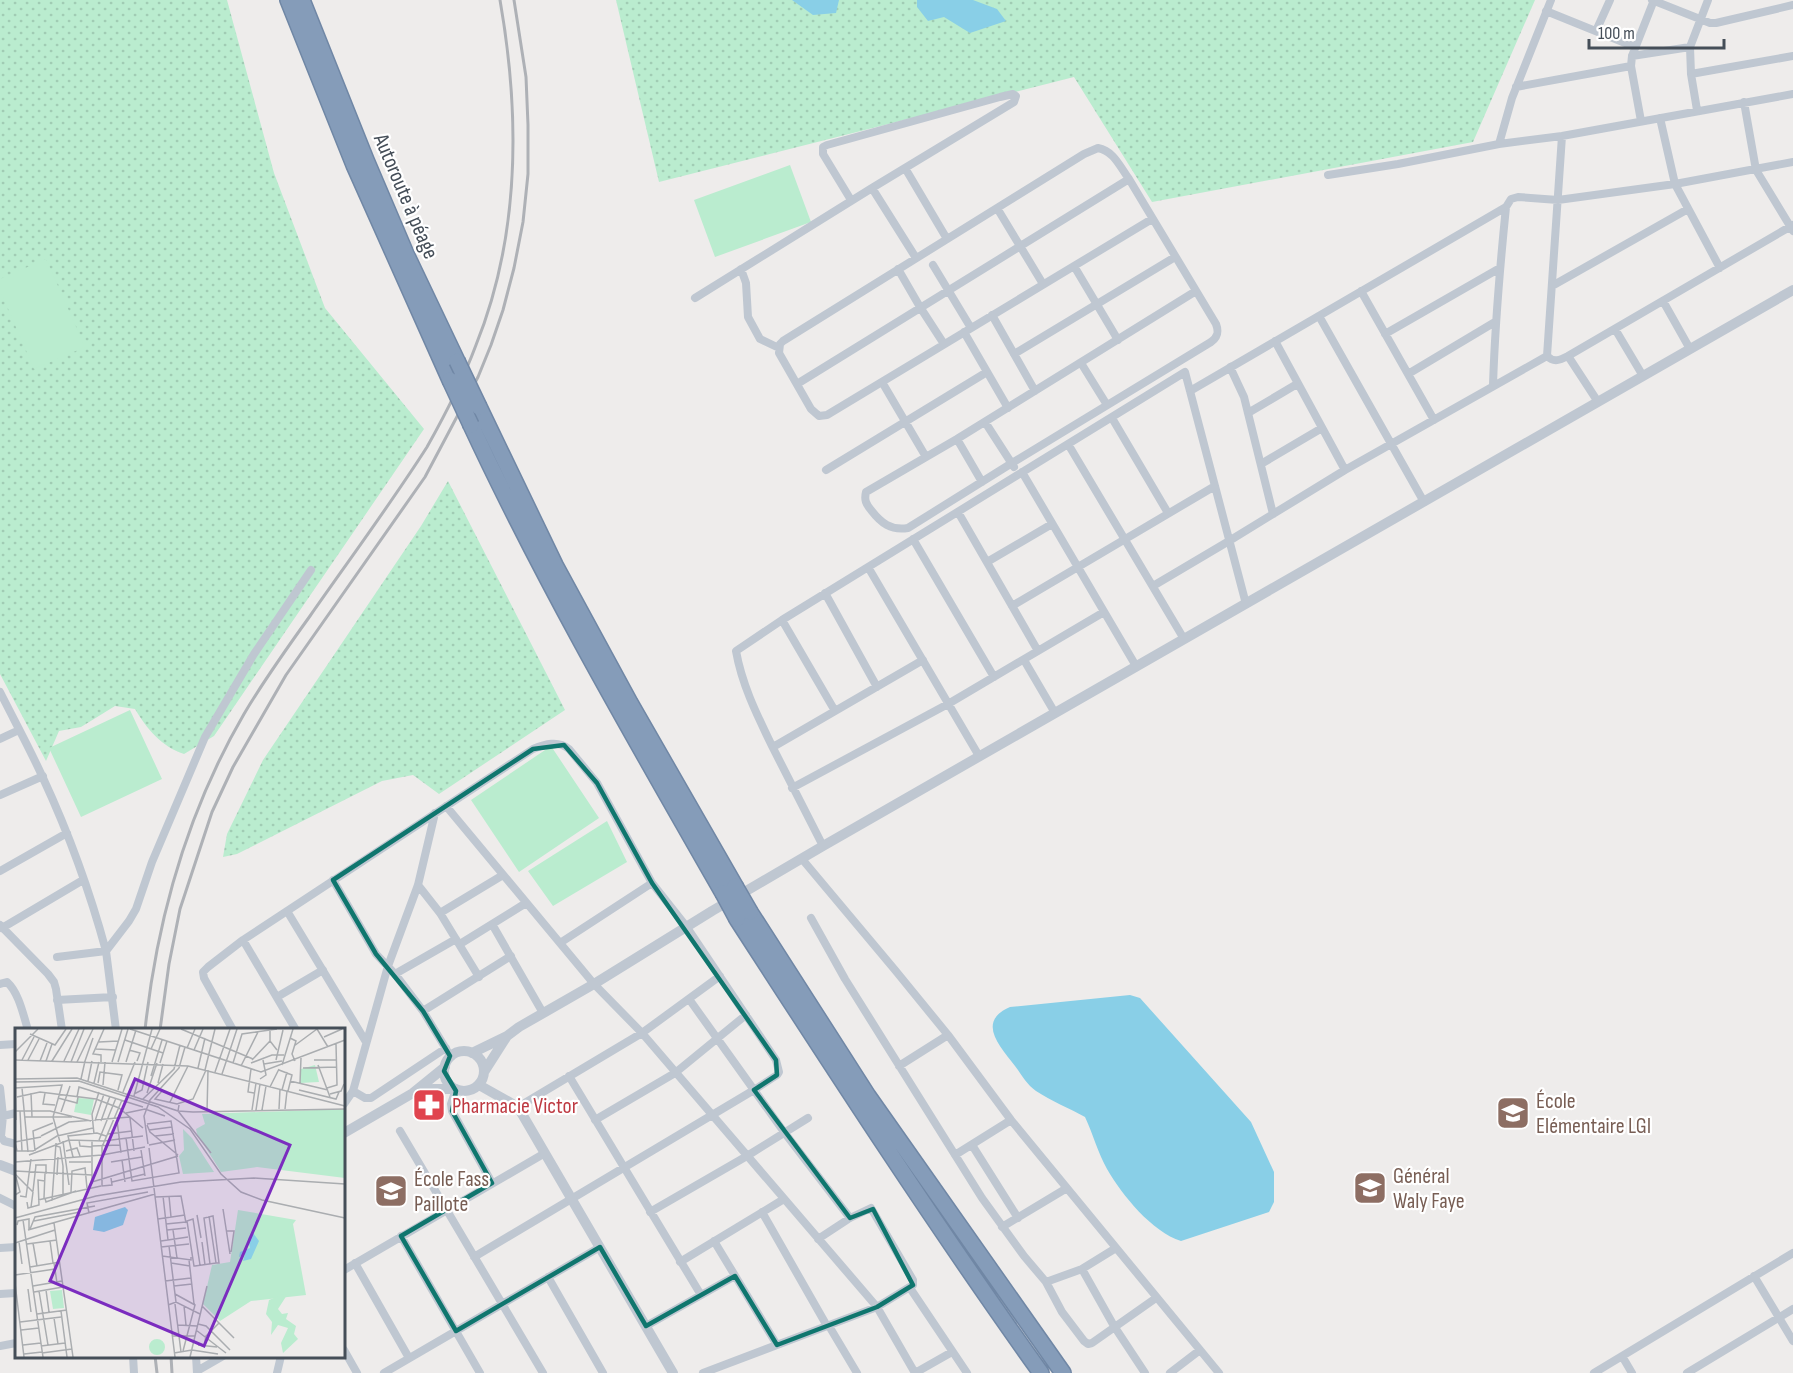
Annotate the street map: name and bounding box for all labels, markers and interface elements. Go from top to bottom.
scale bar [1589,12,1724,50]
text: 100 m [1598,23,1635,44]
street label: Autoroute à péage [367,129,444,263]
inset map [15,1028,345,1358]
pharmacy icon: Pharmacie Victor [411,1087,447,1123]
place label: École Elémentaire LGI [1536,1088,1651,1140]
place label: Pharmacie Victor [452,1093,578,1120]
school or university icon: École Elémentaire LGI [1495,1095,1531,1131]
place label: Général Waly Faye [1393,1163,1465,1215]
place label: École Fass Paillote [414,1166,489,1218]
school or university icon: Général Waly Faye [1352,1170,1388,1206]
school or university icon: École Fass Paillote [373,1173,409,1209]

